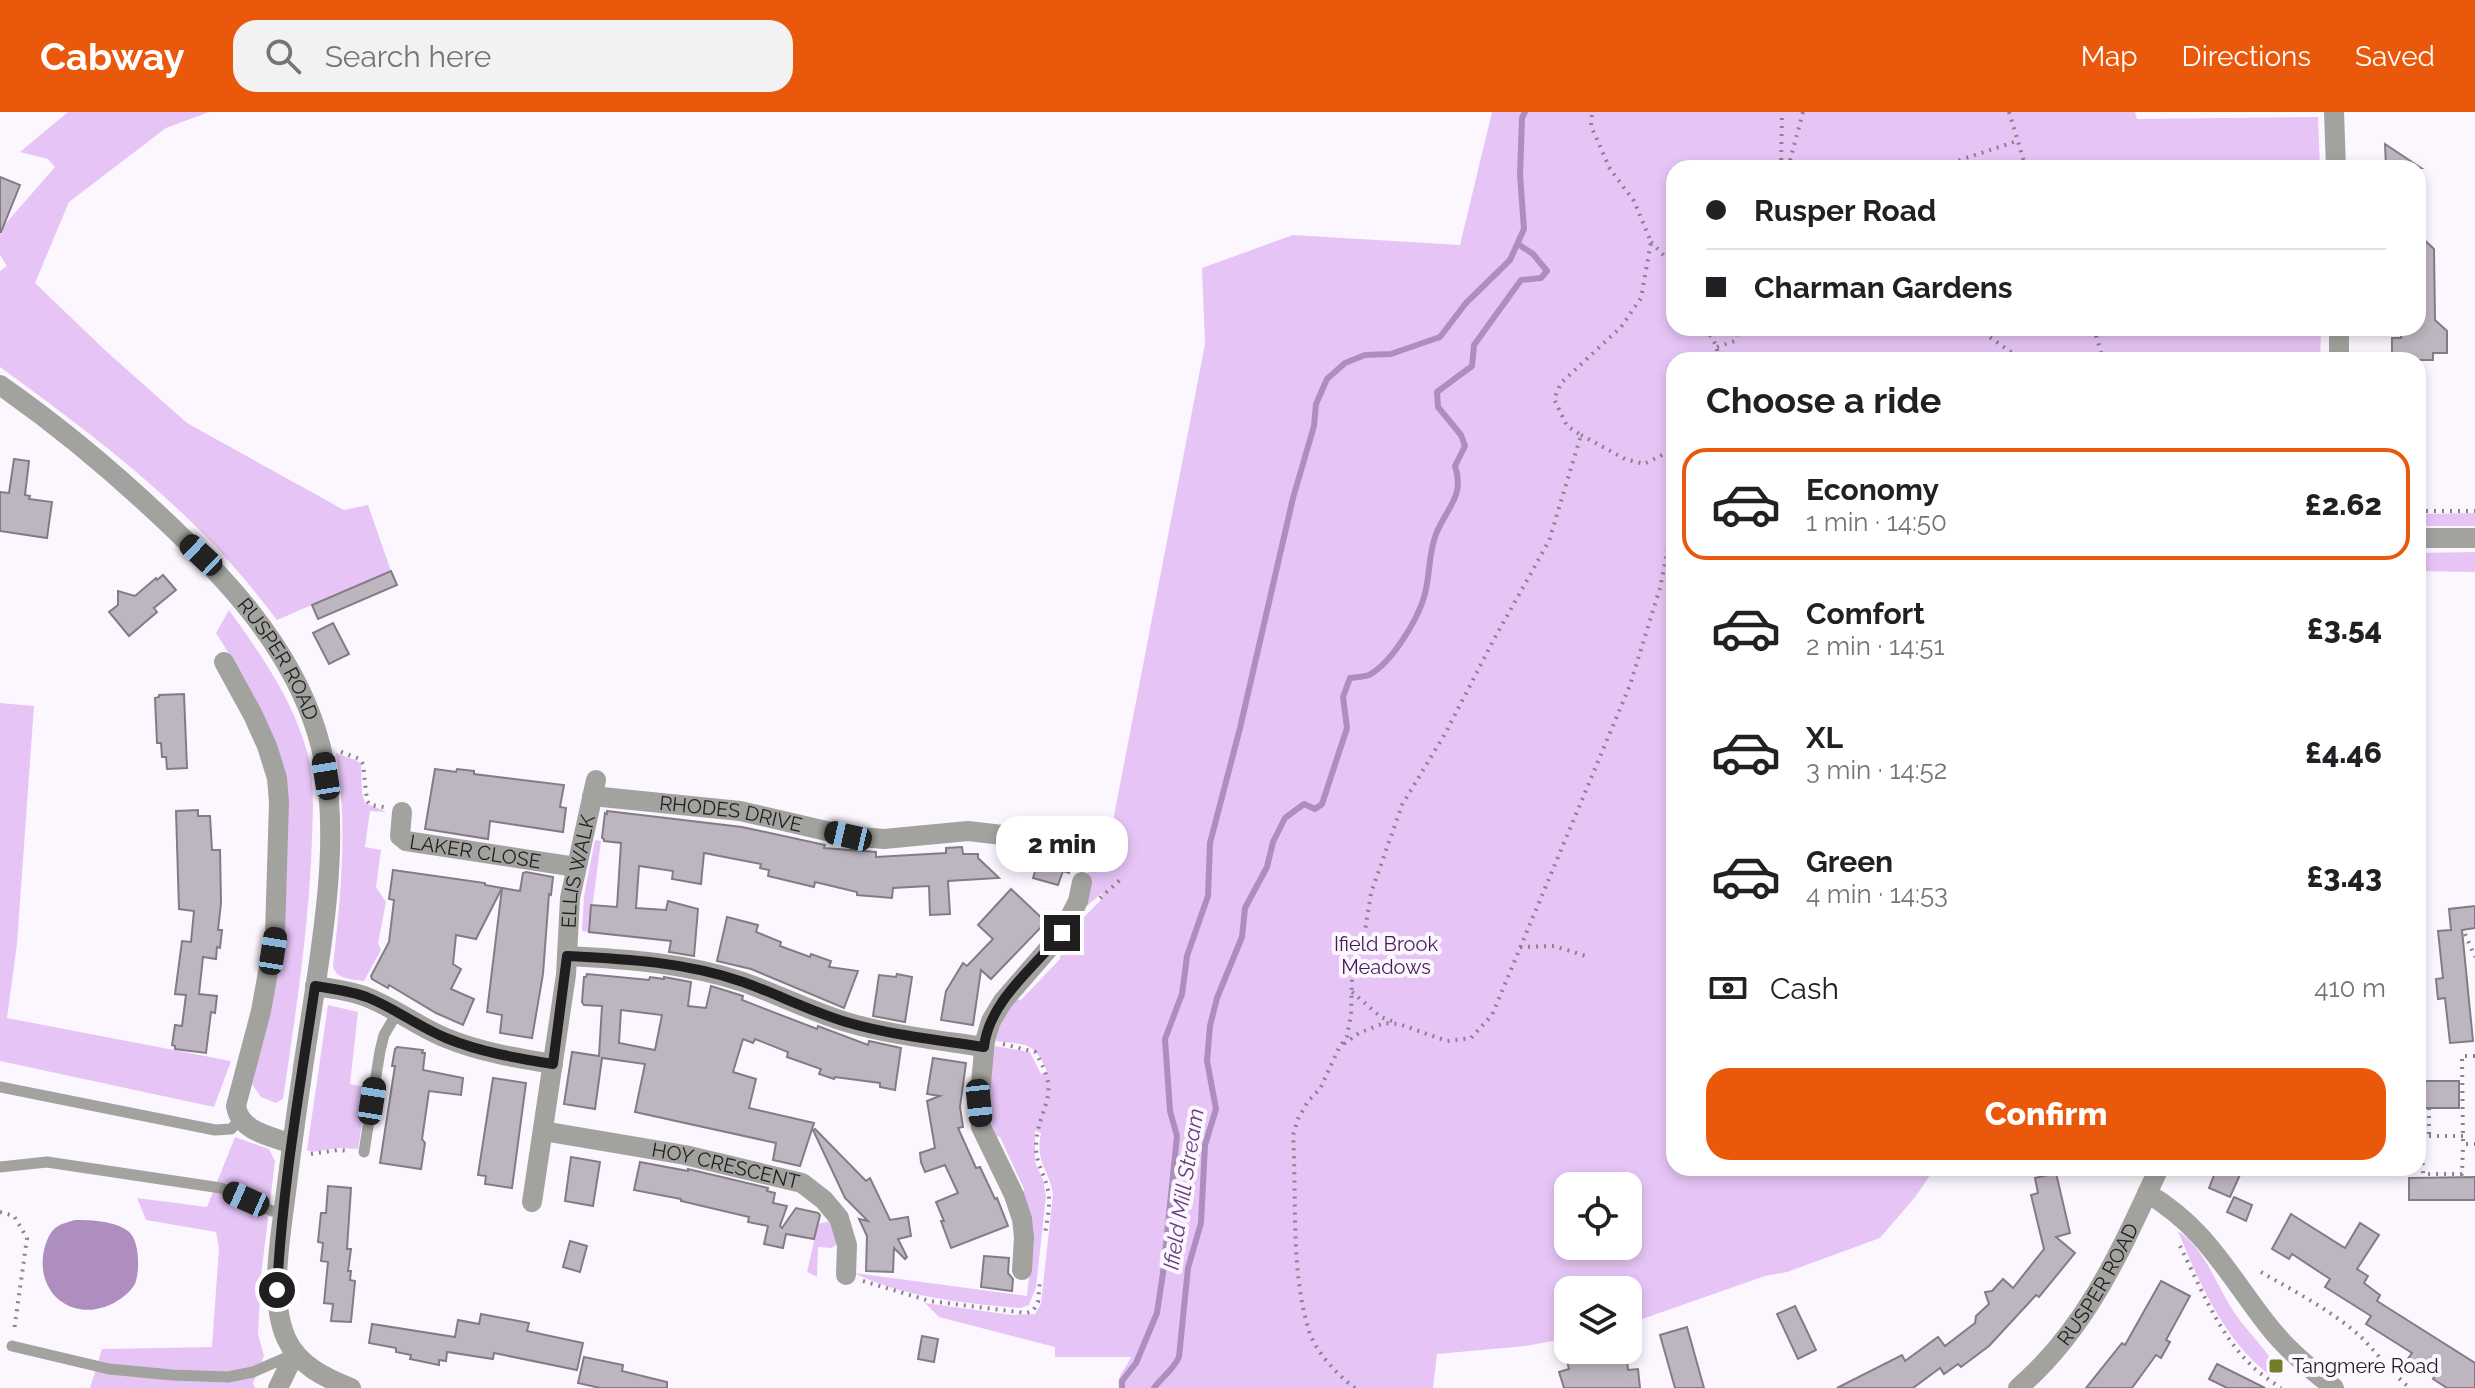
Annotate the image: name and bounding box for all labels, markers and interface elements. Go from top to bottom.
search box [233,20,793,92]
text: Cabway [40,34,185,79]
icon: search [261,34,305,78]
text: Search here [325,39,491,74]
text: Map [2081,40,2138,73]
text: Directions [2182,40,2311,73]
text: Saved [2355,40,2435,73]
text: Rusper Road [1754,193,1936,228]
text: Charman Gardens [1754,270,2013,305]
text: Choose a ride [1706,379,1941,421]
icon: car [1710,468,1782,540]
text: Economy [1806,472,1939,507]
text: £2.62 [2305,487,2382,522]
text: 1 min · 14:50 [1806,507,1947,537]
car [175,530,227,580]
icon: car [1710,592,1782,664]
street label: RUSPER ROAD [232,593,324,723]
text: Comfort [1806,596,1925,631]
text: £3.54 [2307,611,2382,646]
text: 2 min · 14:51 [1806,631,1945,661]
icon: car [1710,716,1782,788]
text: XL [1806,720,1843,755]
text: £4.46 [2305,735,2382,770]
car [310,750,342,802]
text: 3 min · 14:52 [1806,755,1947,785]
street label: RHODES DRIVE [658,791,805,837]
street label: ELLIS WALK [556,812,600,929]
callout: 2 min [996,817,1128,873]
car [822,819,874,853]
text: 2 min [1028,829,1096,859]
street label: LAKER CLOSE [408,830,543,873]
icon: car [1710,840,1782,912]
text: Green [1806,844,1893,879]
text: £3.43 [2306,859,2382,894]
text: 4 min · 14:53 [1806,879,1948,909]
route end [1044,915,1080,951]
car [257,925,289,977]
park label: Ifield Brook Meadows [1334,932,1438,979]
icon: cash [1706,966,1750,1010]
text: Cash [1770,971,1839,1006]
text: 410 m [2314,973,2386,1003]
button: Confirm [1706,1068,2386,1160]
car [356,1075,388,1127]
car [965,1078,993,1128]
water label: Ifield Mill Stream [1157,1106,1209,1272]
street label: HOY CRESCENT [650,1138,802,1194]
map controls [1554,1172,1642,1364]
button: locate [1554,1172,1642,1260]
car [219,1178,273,1220]
street label: RUSPER ROAD [2052,1219,2144,1350]
route start [259,1272,295,1308]
button: layers [1554,1276,1642,1364]
place label: Tangmere Road [2292,1354,2439,1378]
marker: Tangmere Road [2267,1357,2285,1375]

